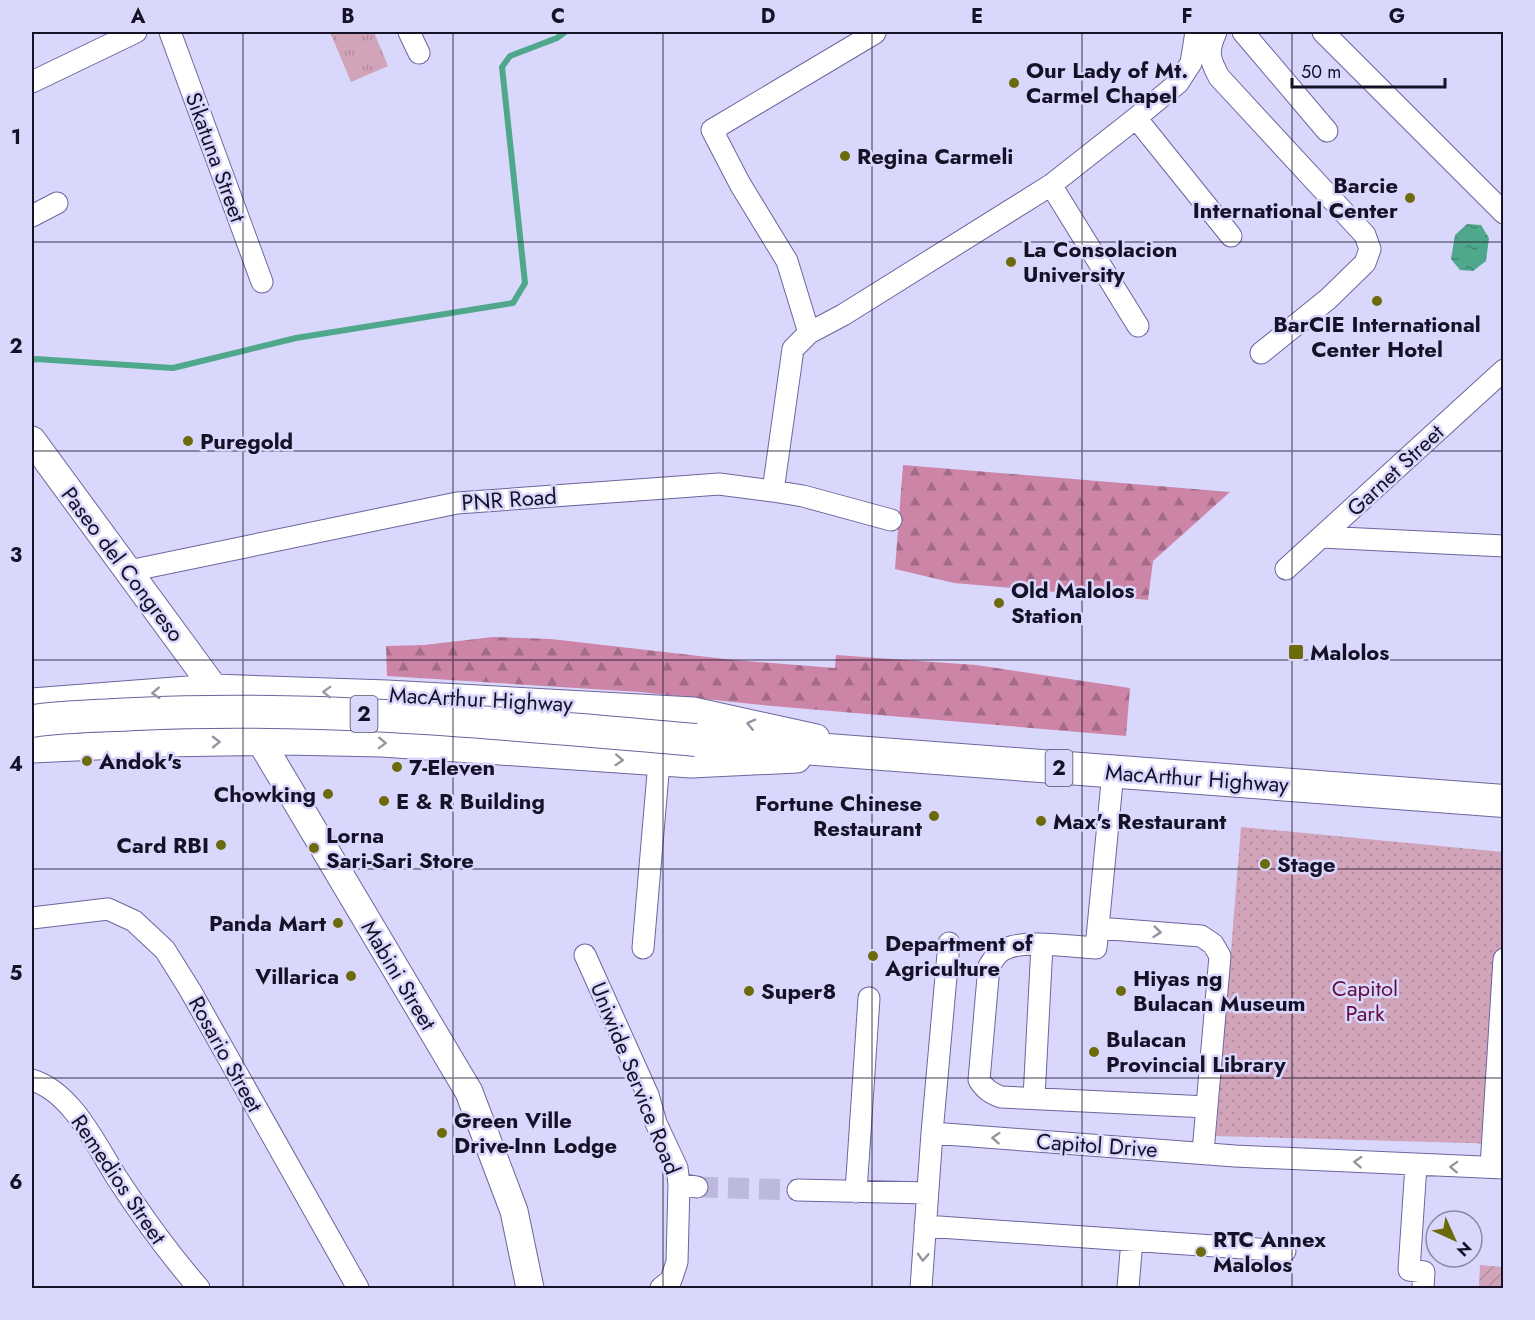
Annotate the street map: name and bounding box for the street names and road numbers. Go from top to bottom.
street label: Sikatuna Street [178,88,255,227]
street label: Garnet Street [1339,416,1451,523]
street label: Paseo del Congreso [54,480,192,648]
street label: PNR Road [460,480,558,518]
street label: MacArthur Highway [388,678,574,720]
road number: 2 [350,696,378,732]
road number: 2 [1046,750,1072,786]
street label: MacArthur Highway [1104,756,1290,800]
street label: Mabini Street [354,914,445,1037]
street label: Uniwide Service Road [583,977,689,1179]
street label: Rosario Street [181,990,271,1118]
street label: Remedios Street [64,1108,175,1251]
street label: Capitol Drive [1035,1125,1159,1165]

